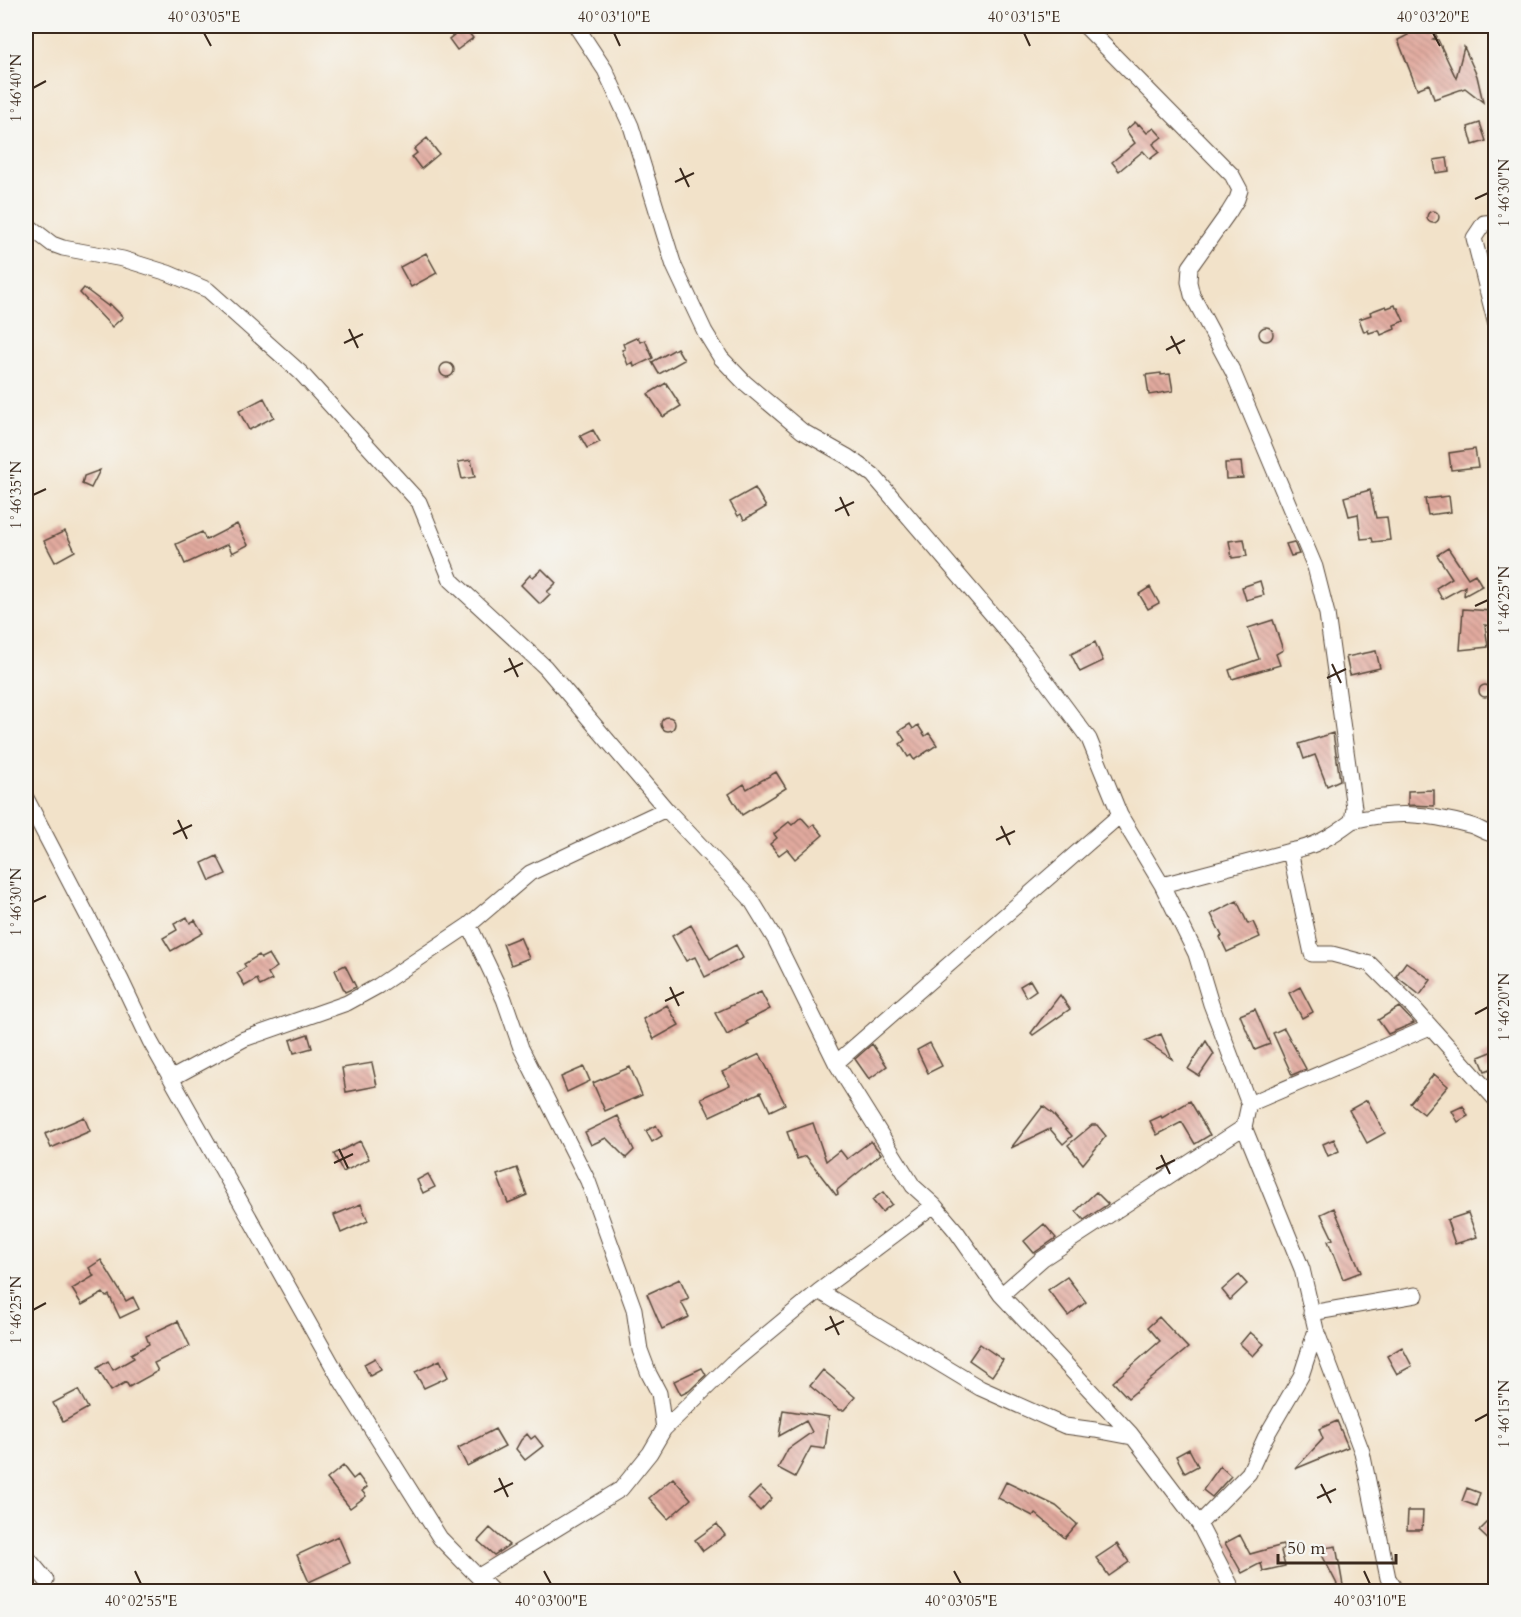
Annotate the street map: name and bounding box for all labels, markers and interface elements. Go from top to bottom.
text: 40°03'05"E [168,7,240,27]
text: 40°03'10"E [578,7,650,27]
text: 40°03'15"E [988,7,1060,27]
text: 40°03'20"E [1397,7,1469,27]
text: 1°46'40"N [6,54,26,122]
text: 1°46'30"N [1494,159,1514,227]
text: 1°46'35"N [6,461,26,529]
text: 1°46'25"N [1494,566,1514,634]
text: 1°46'30"N [6,868,26,936]
text: 1°46'20"N [1494,973,1514,1041]
text: 1°46'25"N [6,1276,26,1344]
text: 1°46'15"N [1494,1380,1514,1448]
scale bar [1278,1527,1396,1565]
text: 50 m [1287,1536,1326,1561]
text: 40°02'55"E [105,1591,177,1611]
text: 40°03'00"E [515,1591,587,1611]
text: 40°03'05"E [925,1591,997,1611]
text: 40°03'10"E [1334,1591,1406,1611]

